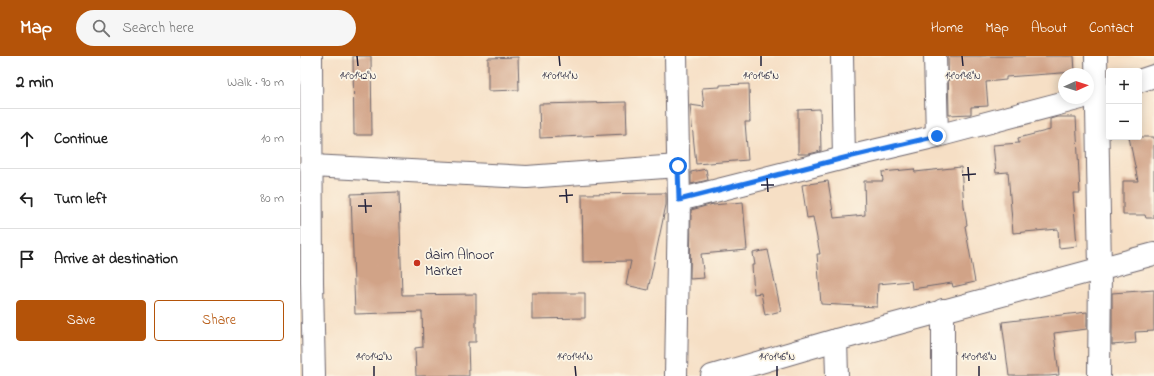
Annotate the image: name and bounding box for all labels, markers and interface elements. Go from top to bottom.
search box [76,10,356,46]
text: Map [20,15,52,42]
icon: search [90,17,112,39]
text: Search here [122,17,194,39]
text: Home [931,18,963,39]
text: Map [985,18,1009,39]
text: About [1031,18,1067,39]
text: Contact [1089,18,1134,39]
north arrow [1058,68,1094,104]
map controls [1106,68,1142,140]
button: + [1106,68,1142,104]
text: 14°01'42"N [340,69,377,84]
text: 14°01'44"N [542,69,578,84]
text: 14°01'46"N [743,69,779,84]
text: 14°01'48"N [945,69,981,84]
text: 2 min [16,70,53,95]
text: Walk · 90 m [227,73,284,92]
button: − [1106,104,1142,140]
route end [928,127,946,145]
icon: ahead [16,128,38,150]
text: Continue [54,128,108,150]
text: 10 m [261,129,284,148]
route start [669,157,687,175]
icon: left [16,188,38,210]
text: Turn left [54,188,107,210]
text: 80 m [260,189,284,208]
place label: daim Alnoor Market [425,245,495,282]
icon: arrive [16,248,38,270]
text: Arrive at destination [54,248,178,270]
marker: daim Alnoor Market [412,258,422,268]
button: Save [16,300,146,341]
button: Share [154,300,284,341]
text: 14°01'42"N [356,350,393,365]
text: 14°01'44"N [557,350,593,365]
text: 14°01'46"N [759,350,795,365]
text: 14°01'48"N [961,350,997,365]

